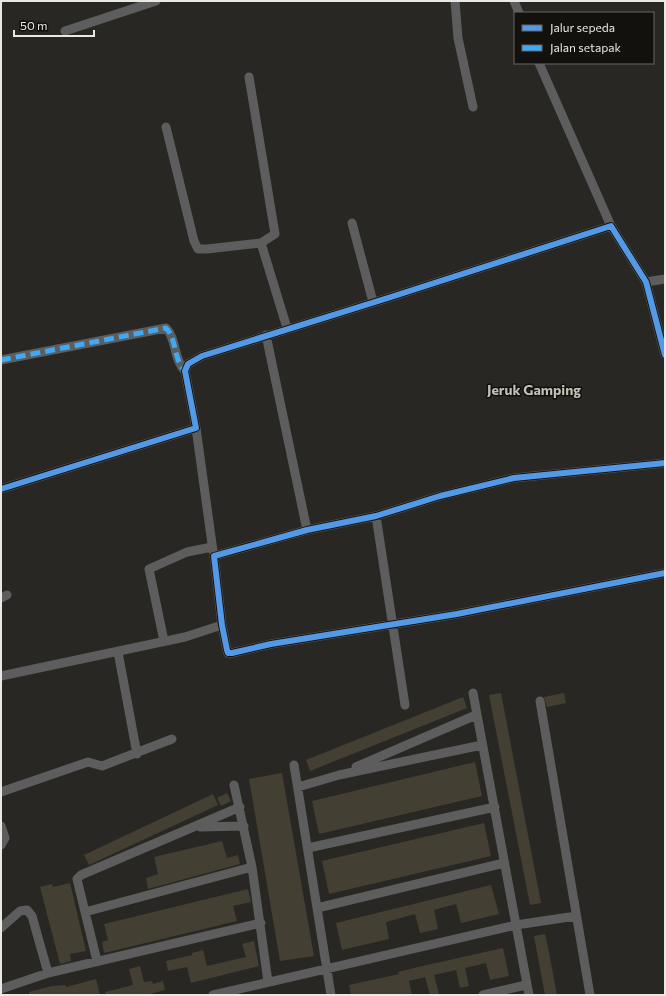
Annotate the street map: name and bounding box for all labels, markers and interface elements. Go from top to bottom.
scale bar [14,12,94,38]
legend [514,12,654,64]
text: 50 m [20,18,48,32]
text: Jalur sepeda [550,20,615,35]
text: Jalan setapak [550,40,622,55]
district label: Jeruk Gamping [487,381,581,398]

